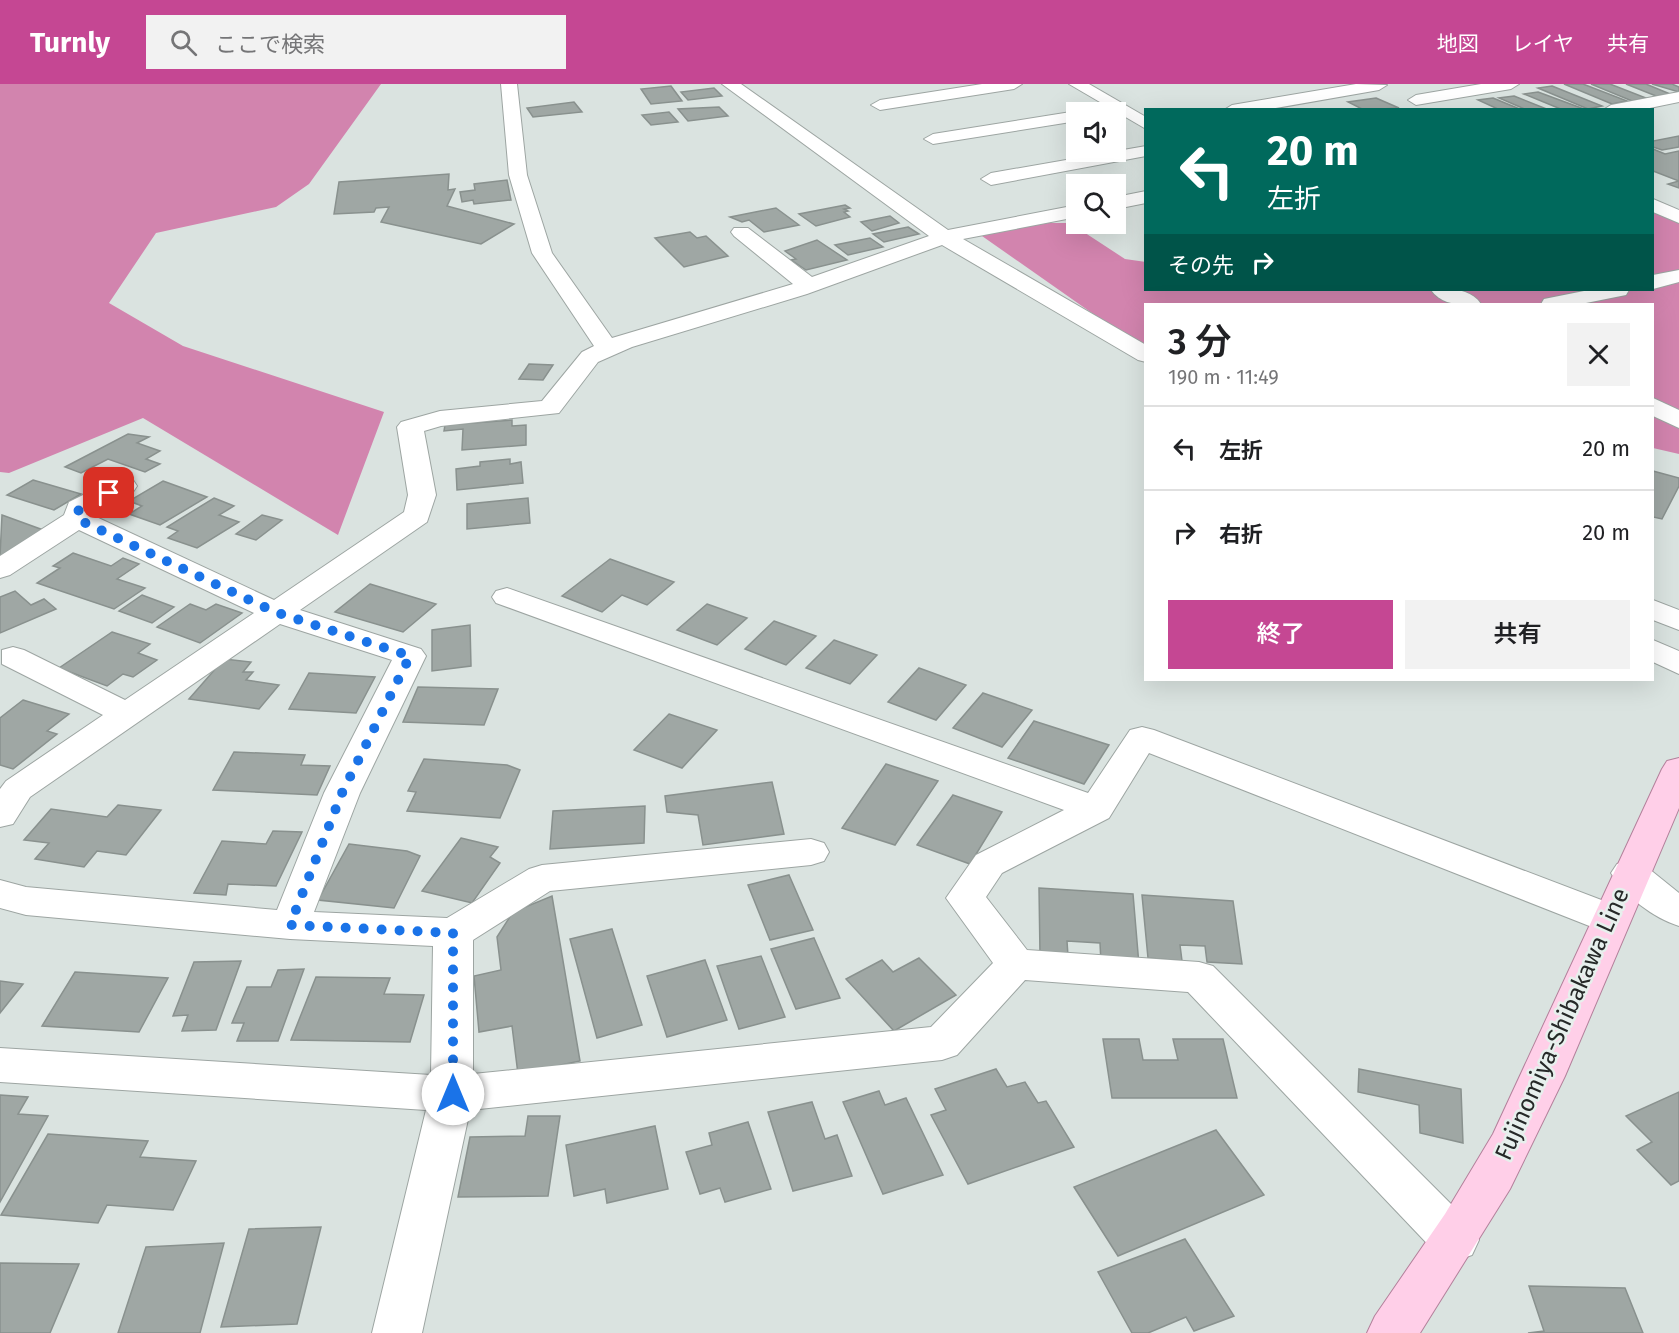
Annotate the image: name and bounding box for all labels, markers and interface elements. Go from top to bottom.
search box [146,15,566,69]
text: Turnly [30,26,110,59]
icon: search [167,26,200,59]
text: ここで検索 [215,31,325,58]
text: 地図 [1437,31,1479,57]
text: レイヤ [1512,31,1574,57]
text: 共有 [1607,31,1649,57]
map controls [1066,102,1126,234]
button: sound [1066,102,1126,162]
text: 20 m [1267,126,1359,176]
icon: left [1168,132,1246,210]
button: search [1066,174,1126,234]
text: 左折 [1267,183,1321,215]
icon: right [1246,246,1279,279]
text: その先 [1168,252,1234,279]
text: 3 分 [1168,320,1231,364]
button: close [1567,323,1630,386]
text: 190 m · 11:49 [1168,365,1279,389]
icon: left [1168,432,1201,465]
text: 20 m [1582,435,1630,462]
text: 左折 [1219,437,1263,464]
pin [83,467,134,518]
icon: arrive [92,476,125,509]
icon: right [1168,516,1201,549]
text: 20 m [1582,519,1630,546]
text: 右折 [1219,521,1263,548]
button: 終了 [1168,600,1393,669]
button: 共有 [1405,600,1630,669]
street label: Fujinomiya-Shibakawa Line [1489,884,1635,1164]
position arrow [421,1062,485,1126]

